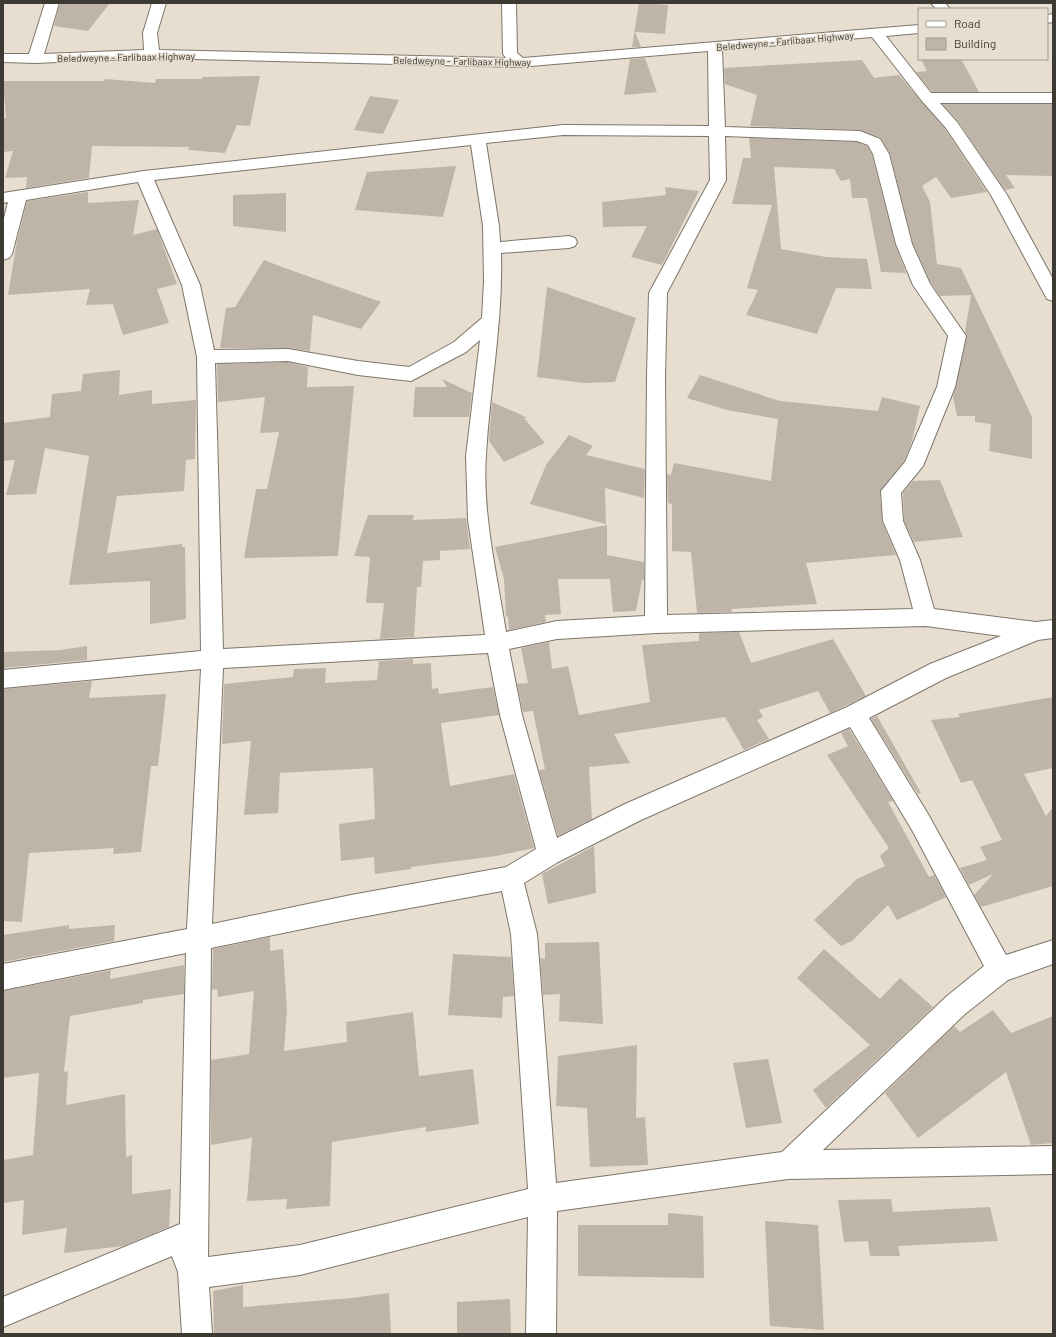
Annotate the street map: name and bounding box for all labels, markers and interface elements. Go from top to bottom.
legend [918,8,1048,60]
text: Road [954,16,981,30]
street label: Beledweyne - Farlibaax Highway [716,29,855,53]
text: Building [954,36,996,50]
street label: Beledweyne - Farlibaax Highway [57,50,196,64]
street label: Beledweyne - Farlibaax Highway [393,54,532,68]

